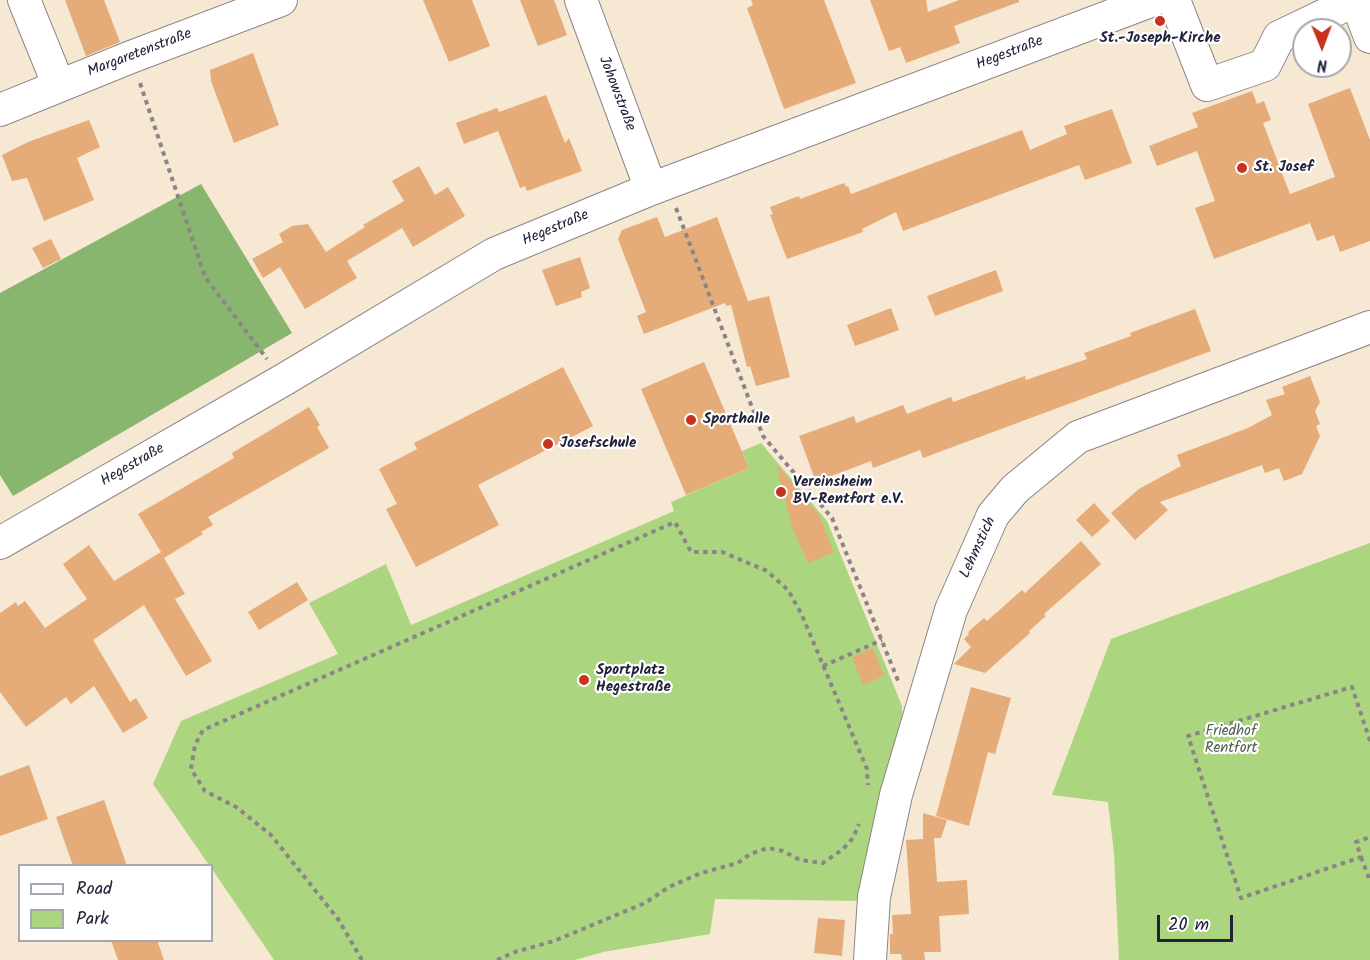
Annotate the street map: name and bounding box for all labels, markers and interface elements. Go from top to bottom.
marker: St.-Joseph-Kirche [1153,14,1167,28]
north arrow [1292,18,1352,78]
street label: Margaretenstraße [85,26,195,82]
place label: St.-Joseph-Kirche [1100,30,1220,48]
street label: Hegestraße [974,33,1046,75]
text: N [1317,52,1328,77]
street label: Johowstraße [594,54,638,134]
place label: St. Josef [1254,159,1313,177]
marker: St. Josef [1235,161,1249,175]
street label: Hegestraße [520,207,592,251]
place label: Sporthalle [703,411,770,429]
marker: Sporthalle [684,413,698,427]
place label: Josefschule [560,435,636,453]
marker: Josefschule [541,437,555,451]
street label: Hegestraße [98,441,168,491]
place label: Vereinsheim BV-Rentfort e.V. [793,474,903,509]
marker: Vereinsheim BV-Rentfort e.V. [774,485,788,499]
street label: Lehmstich [957,515,1001,581]
place label: Sportplatz Hegestraße [596,662,671,697]
marker: Sportplatz Hegestraße [577,673,591,687]
park label: Friedhof Rentfort [1205,723,1257,758]
legend [18,864,213,942]
text: Road [76,875,112,904]
scale bar [1160,903,1236,941]
text: Park [76,905,109,934]
text: 20 m [1168,911,1209,940]

